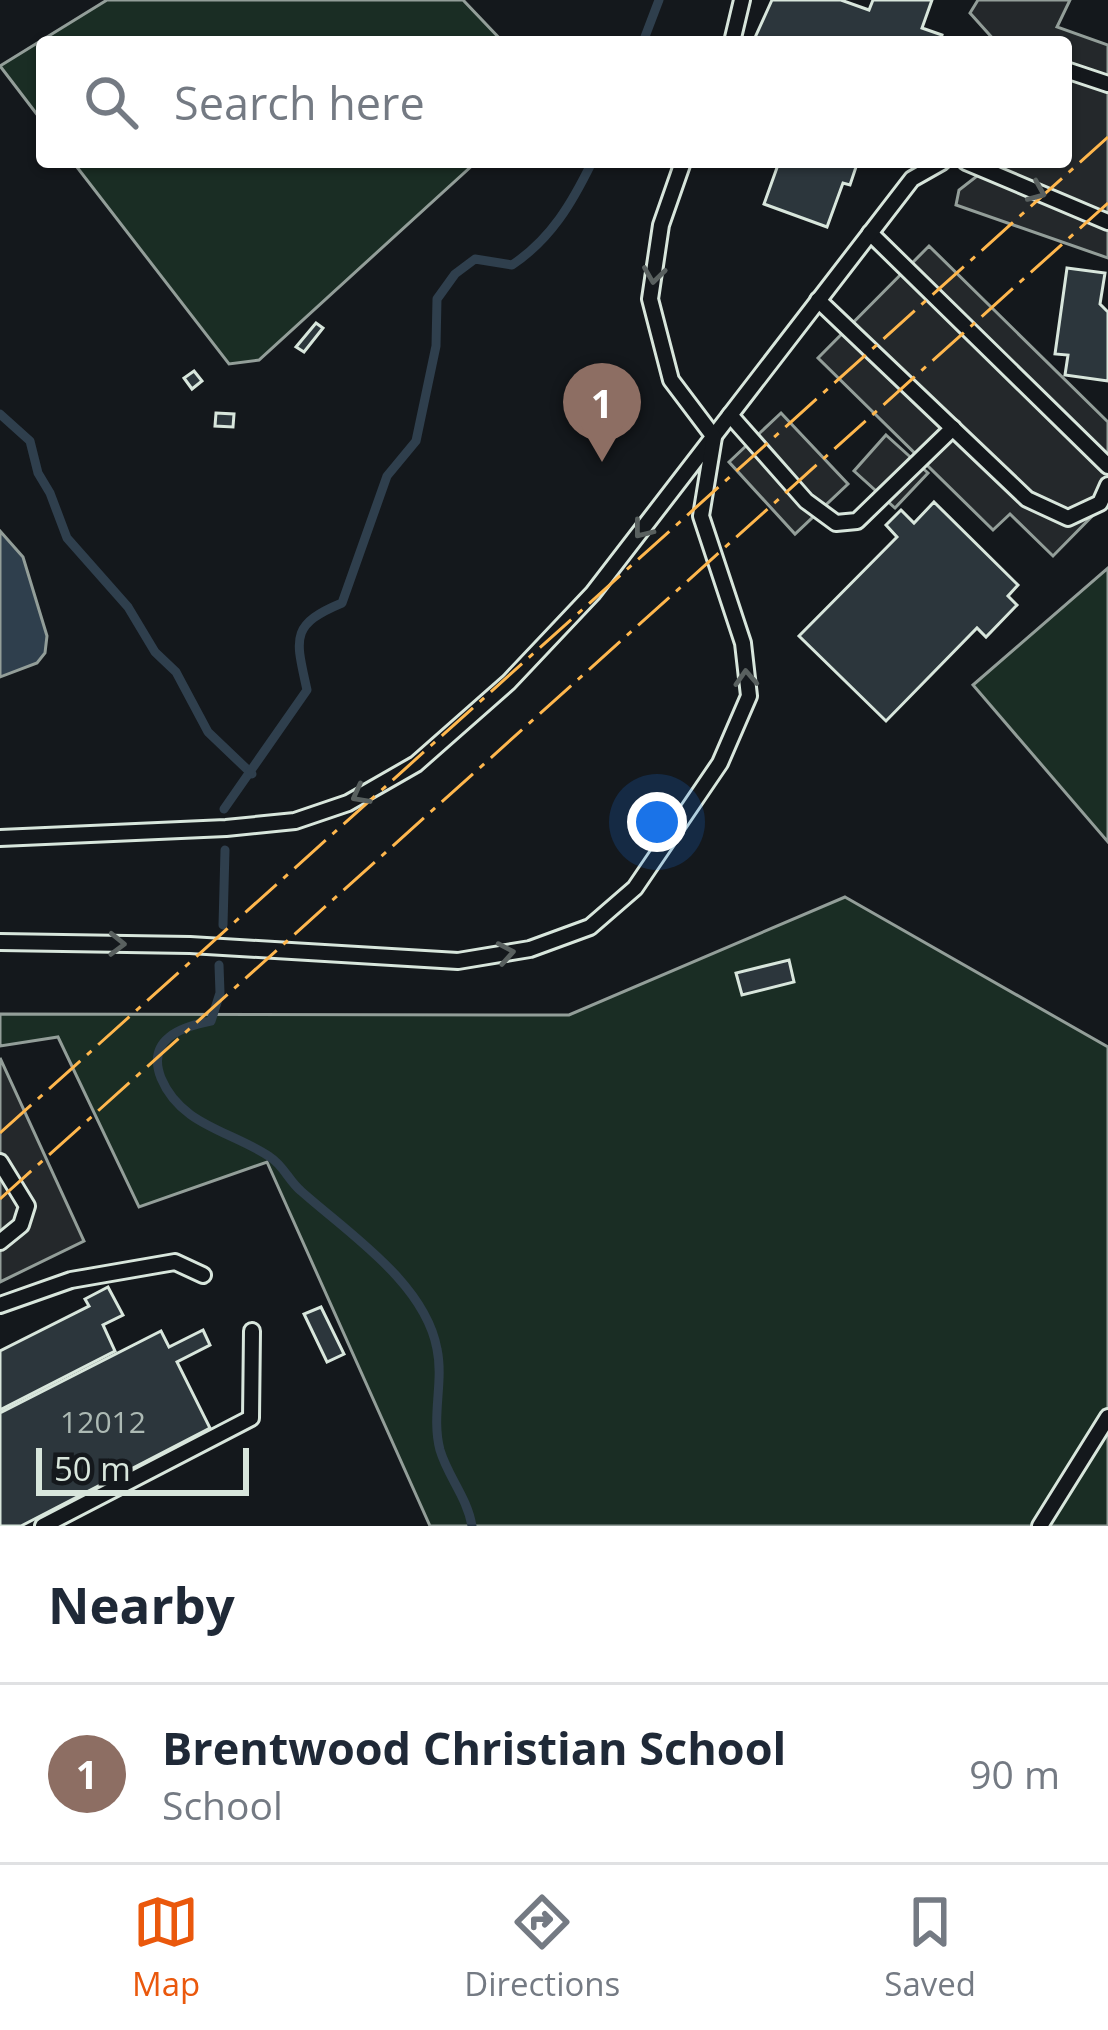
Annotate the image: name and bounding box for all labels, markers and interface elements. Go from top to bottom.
search box [36,36,1072,168]
icon: search [78,69,144,135]
text: Search here [174,72,425,133]
one-way arrow [1025,178,1046,202]
one-way arrow [642,265,668,284]
pin: 1 [563,363,641,462]
one-way arrow [635,516,656,538]
one-way arrow [733,668,759,687]
one-way arrow [352,781,373,804]
your location [627,792,687,852]
one-way arrow [108,930,127,956]
one-way arrow [496,941,516,966]
house number: 12012 [60,1401,146,1442]
scale bar [36,1442,249,1495]
text: 50 m [54,1446,131,1491]
text: Nearby [48,1569,235,1639]
text: Brentwood Christian School [162,1717,786,1778]
text: 1 [76,1747,98,1800]
text: 90 m [969,1747,1060,1800]
text: School [162,1778,283,1831]
tab: Map [132,1889,200,2006]
tab: Directions [464,1889,620,2006]
tab: Saved [884,1889,976,2006]

